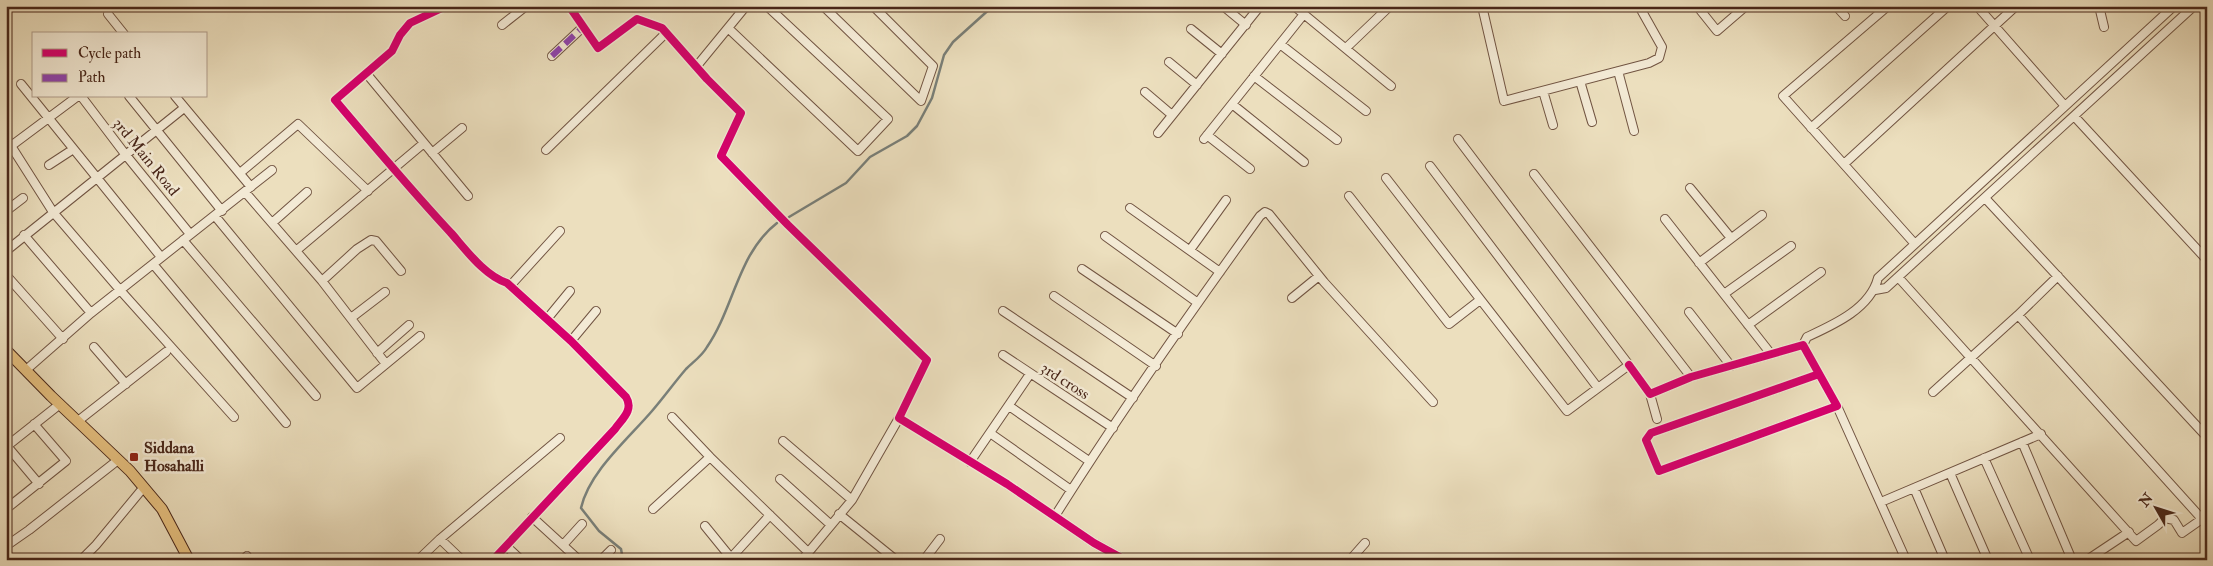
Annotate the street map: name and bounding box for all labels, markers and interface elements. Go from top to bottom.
legend [32,32,208,98]
text: Cycle path [78,44,141,64]
text: Path [78,68,105,87]
street label: 3rd Main Road [108,114,184,200]
street label: 3rd cross [1037,358,1093,404]
place label: Siddana Hosahalli [144,438,205,476]
marker: Siddana Hosahalli [128,451,140,463]
north arrow [2130,484,2180,534]
text: N [2135,490,2157,511]

